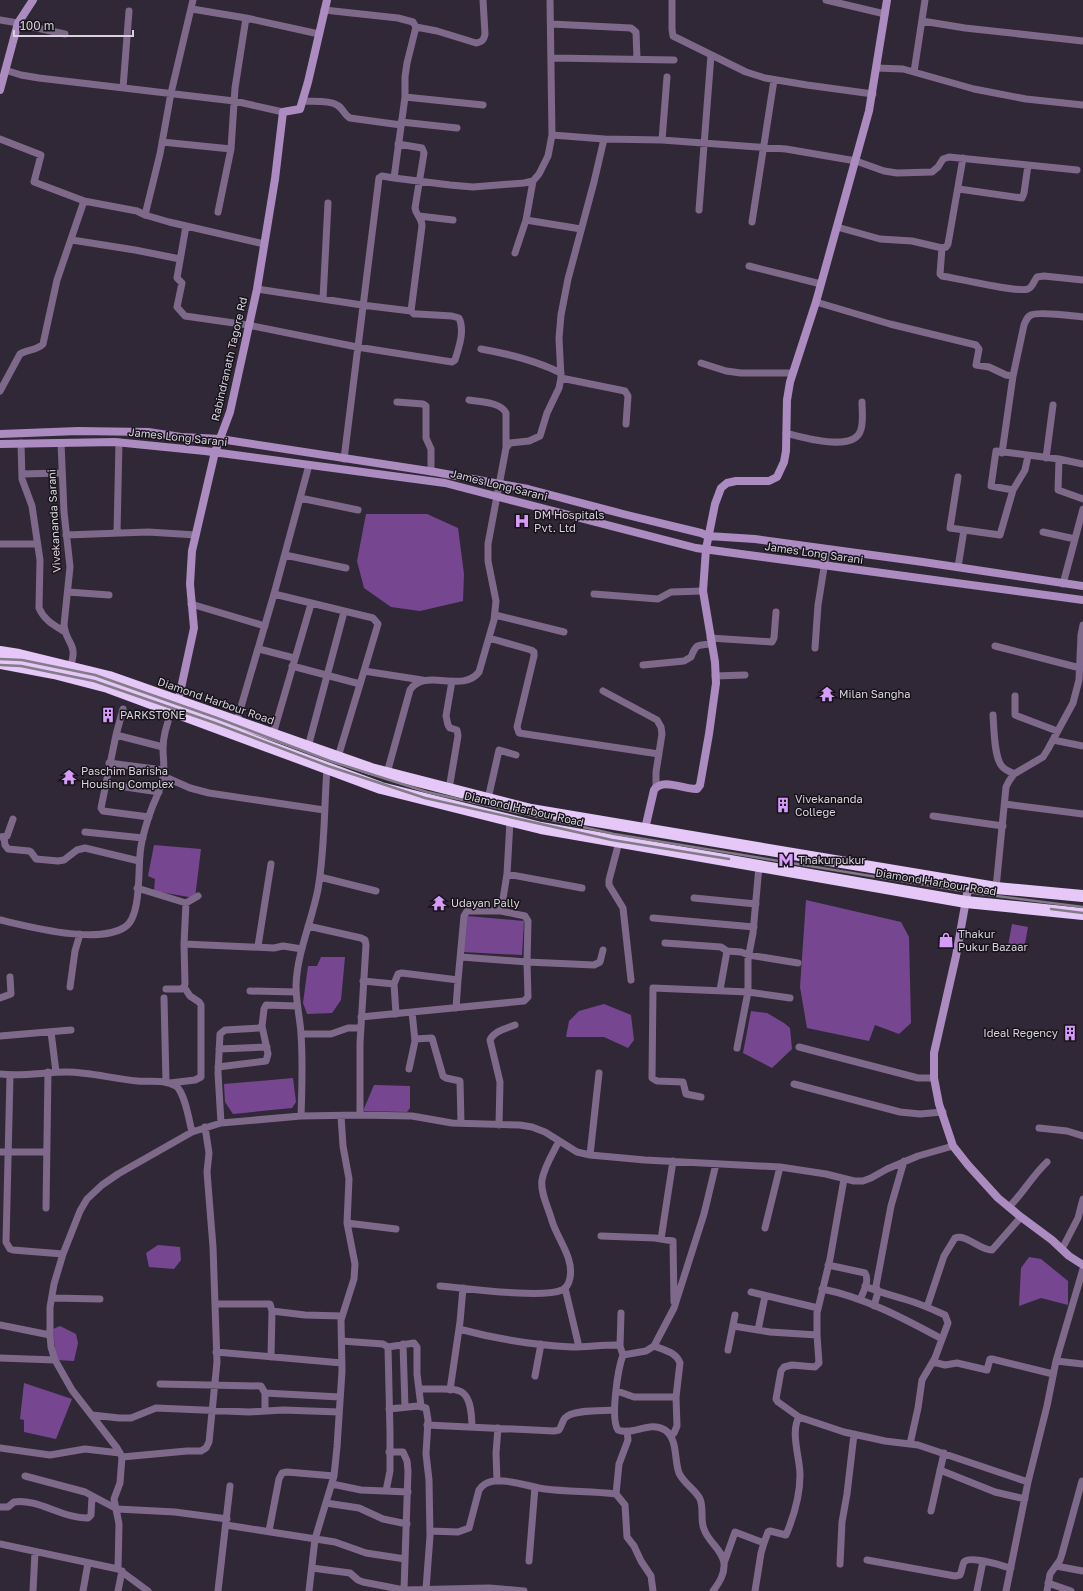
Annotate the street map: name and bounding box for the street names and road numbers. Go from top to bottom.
street label: Rabindranath Tagore Rd [208,296,249,422]
street label: James Long Sarani [128,425,228,448]
street label: James Long Sarani [449,466,549,503]
street label: Vivekananda Sarani [44,469,63,573]
street label: James Long Sarani [764,539,864,566]
street label: Diamond Harbour Road [156,674,276,727]
street label: Diamond Harbour Road [463,788,585,829]
street label: Diamond Harbour Road [875,866,998,897]

